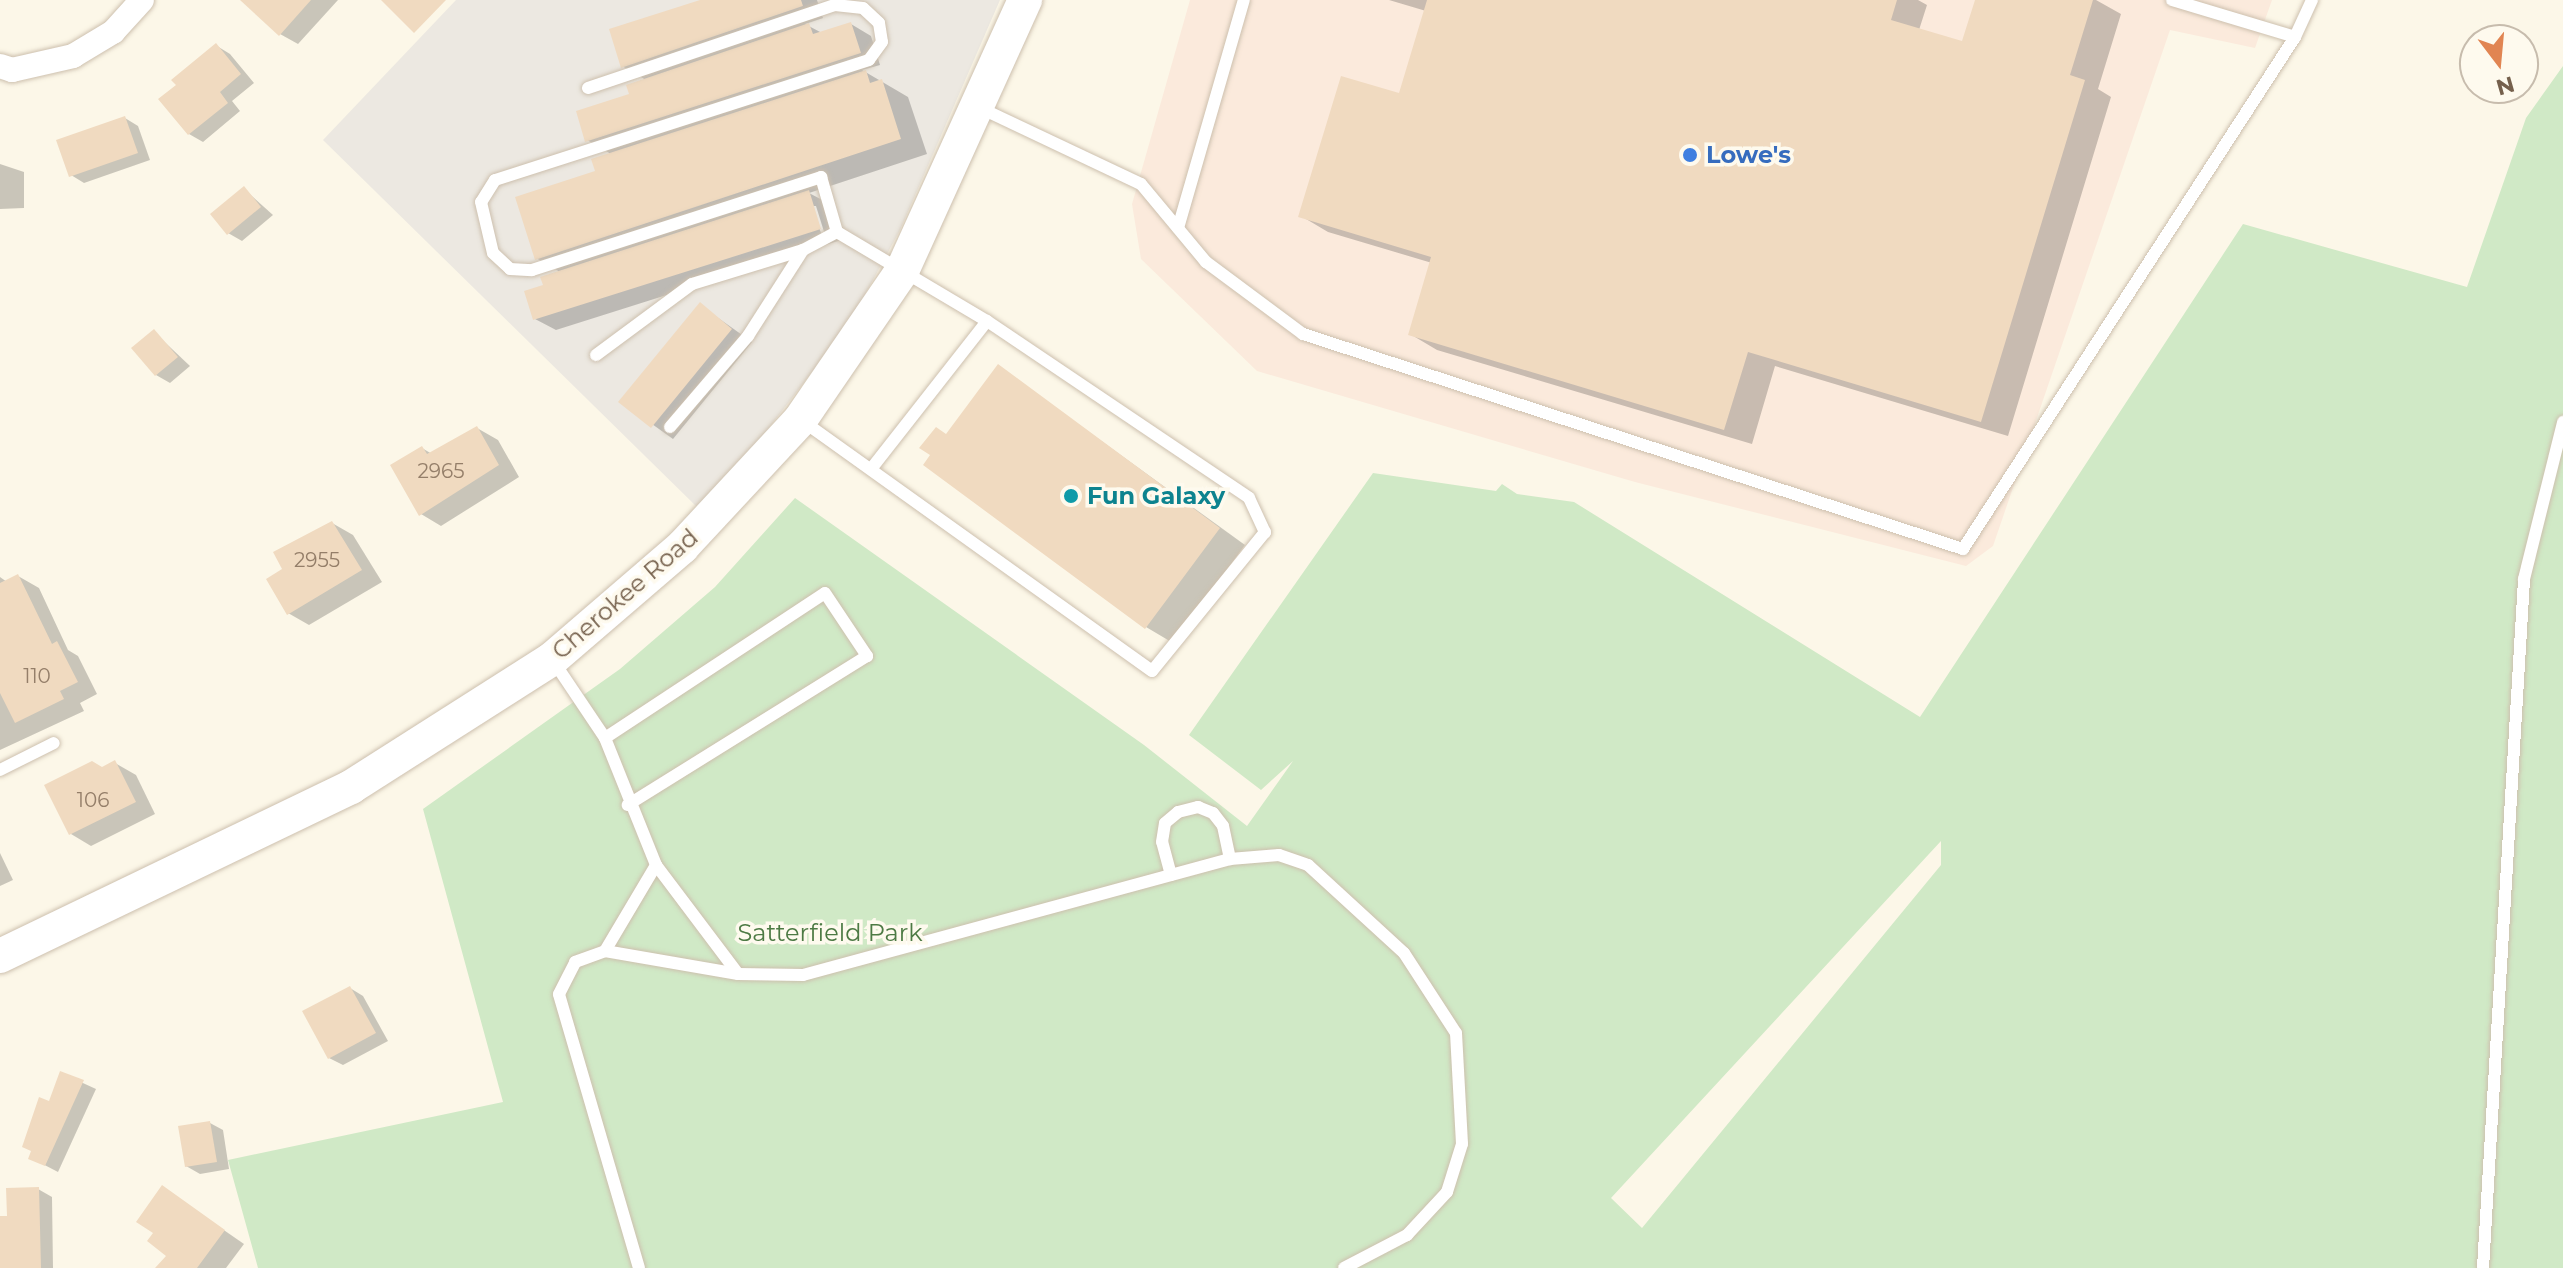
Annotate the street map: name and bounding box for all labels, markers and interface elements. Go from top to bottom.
north arrow [2459,24,2539,104]
text: N [2493,70,2517,101]
place label: Lowe's [1706,141,1791,169]
marker: Lowe's [1681,146,1699,164]
house number: 2965 [417,459,465,483]
place label: Fun Galaxy [1087,482,1225,510]
marker: Fun Galaxy [1062,487,1080,505]
street label: Cherokee Road [546,523,704,665]
house number: 2955 [294,548,340,572]
house number: 110 [23,664,51,688]
house number: 106 [77,788,109,812]
park label: Satterfield Park [737,919,923,947]

